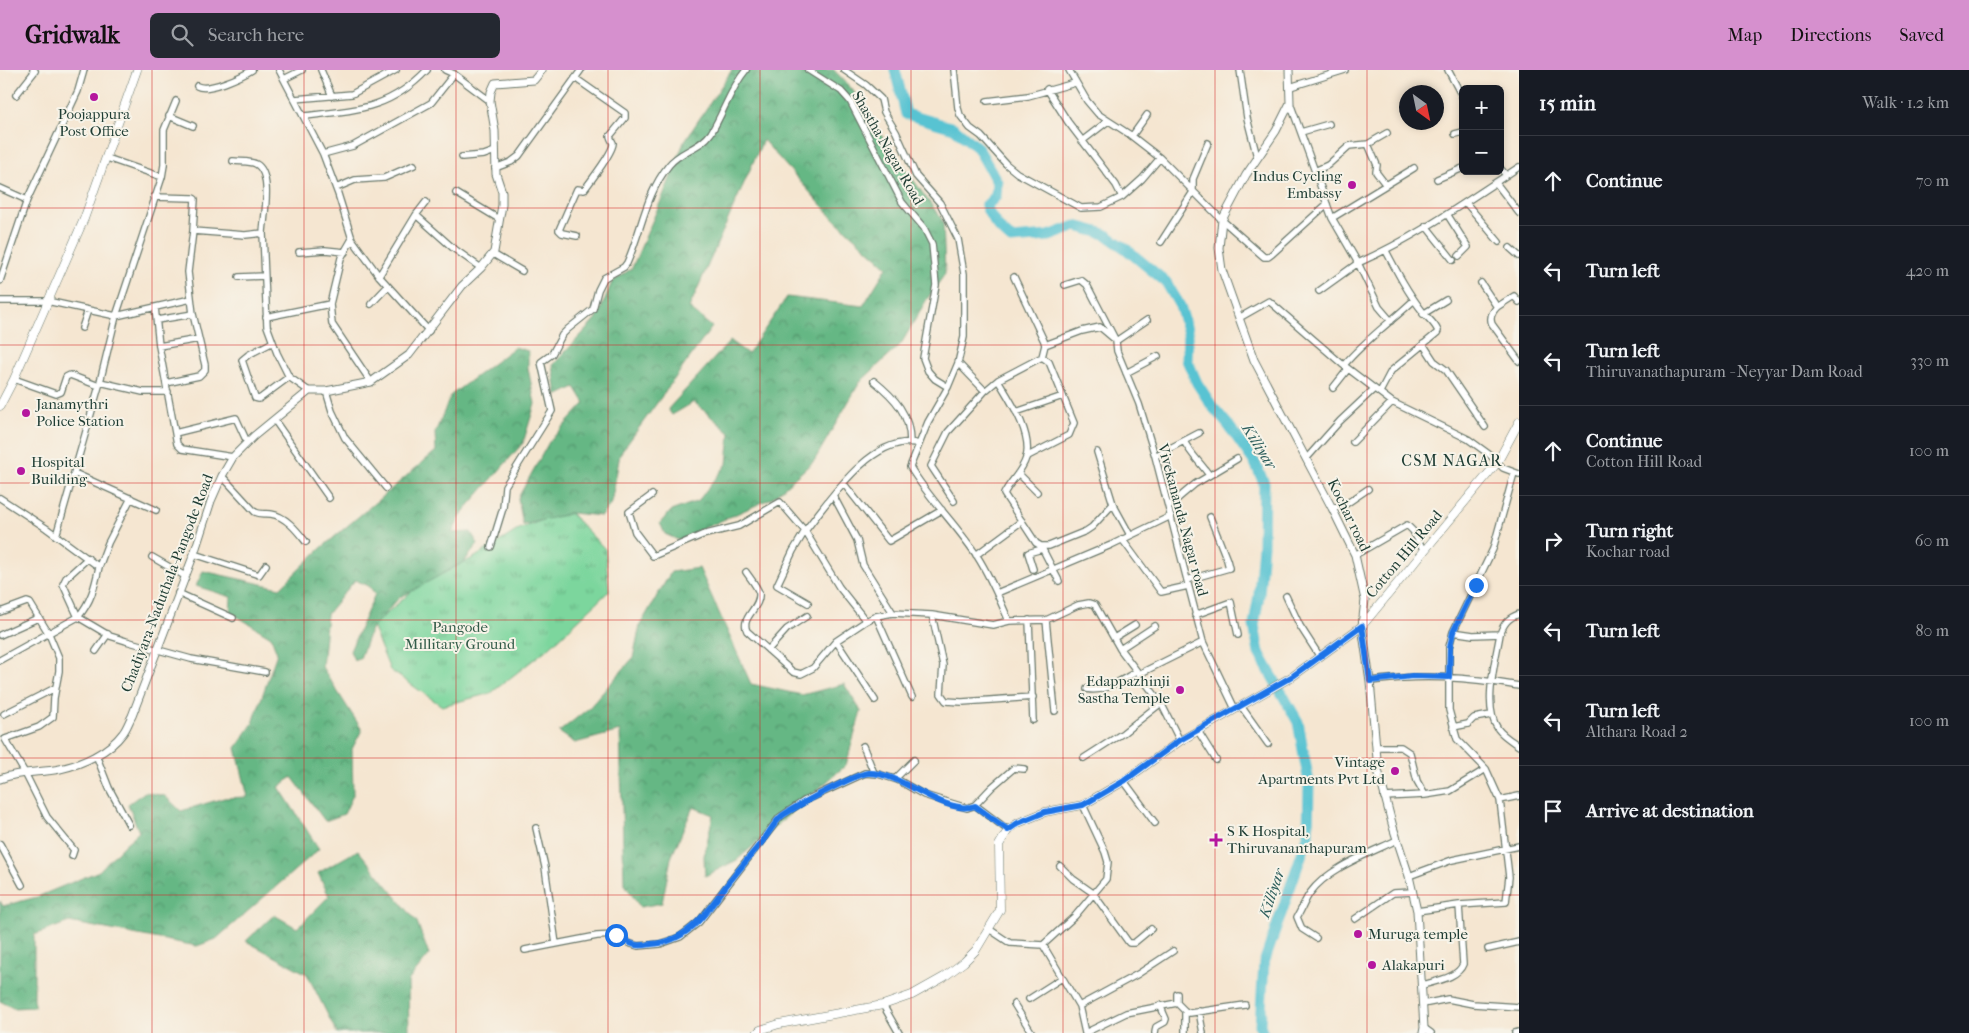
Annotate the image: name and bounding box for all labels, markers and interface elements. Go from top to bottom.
search box [150,13,500,58]
text: Gridwalk [25,21,120,49]
icon: search [168,21,196,49]
text: Search here [208,24,304,46]
text: Map [1728,25,1762,46]
text: Directions [1790,25,1871,46]
text: Saved [1899,25,1944,46]
north arrow [1399,85,1444,130]
map controls [1459,85,1504,175]
button: + [1459,85,1504,130]
street label: Shastha Nagar Road [848,88,928,209]
marker: Poojappura Post Office [88,91,100,103]
text: 15 min [1539,91,1596,115]
text: Walk · 1.2 km [1862,93,1949,112]
place label: Poojappura Post Office [58,105,131,140]
button: − [1459,130,1504,175]
place label: Indus Cycling Embassy [1252,167,1343,202]
icon: ahead [1539,167,1567,195]
text: Continue [1586,170,1662,192]
text: 70 m [1916,171,1949,190]
marker: Indus Cycling Embassy [1346,179,1358,191]
icon: left [1539,257,1567,285]
text: Turn left [1586,260,1660,282]
text: 420 m [1906,261,1949,280]
text: Turn left [1586,340,1660,362]
icon: left [1539,347,1567,375]
text: 330 m [1910,351,1949,370]
text: Thiruvanathapuram - Neyyar Dam Road [1586,362,1863,381]
place label: Janamythri Police Station [35,395,124,430]
marker: Janamythri Police Station [20,407,32,419]
water label: Killiyar [1238,419,1282,474]
text: Continue [1586,430,1662,452]
icon: ahead [1539,437,1567,465]
street label: Vivekananda Nagar road [1154,441,1212,599]
text: 100 m [1909,441,1949,460]
district label: CSM NAGAR [1401,451,1503,470]
text: Cotton Hill Road [1586,452,1702,471]
place label: Hospital Building [31,453,88,488]
marker: Hospital Building [15,465,27,477]
street label: Chadiyara-Naduthala-Pangode Road [117,471,217,695]
street label: Kochar road [1324,476,1375,555]
street label: Cotton Hill Road [1362,506,1446,602]
text: Turn right [1586,520,1673,542]
icon: right [1539,527,1567,555]
text: 60 m [1915,531,1949,550]
text: Kochar road [1586,542,1670,561]
route end [1465,574,1488,597]
icon: left [1539,617,1567,645]
park label: Pangode Millitary Ground [405,618,516,653]
text: Turn left [1586,620,1660,642]
text: 80 m [1915,621,1949,640]
place label: Edappazhinji Sastha Temple [1078,672,1171,707]
marker: Edappazhinji Sastha Temple [1174,684,1186,696]
text: Turn left [1586,700,1660,722]
icon: left [1539,707,1567,735]
text: 100 m [1909,711,1949,730]
text: Althara Road 2 [1586,722,1688,741]
place label: Vintage Apartments Pvt Ltd [1257,753,1386,788]
marker: Vintage Apartments Pvt Ltd [1389,765,1401,777]
icon: arrive [1539,797,1567,825]
text: Arrive at destination [1586,800,1754,822]
place label: S K Hospital, Thiruvananthapuram [1227,822,1367,857]
marker: S K Hospital, Thiruvananthapuram [1209,833,1223,847]
water label: Killiyar [1254,864,1289,921]
route start [605,924,628,947]
place label: Muruga temple [1368,925,1468,943]
marker: Muruga temple [1352,928,1364,940]
place label: Alakapuri [1381,956,1445,974]
marker: Alakapuri [1366,959,1378,971]

